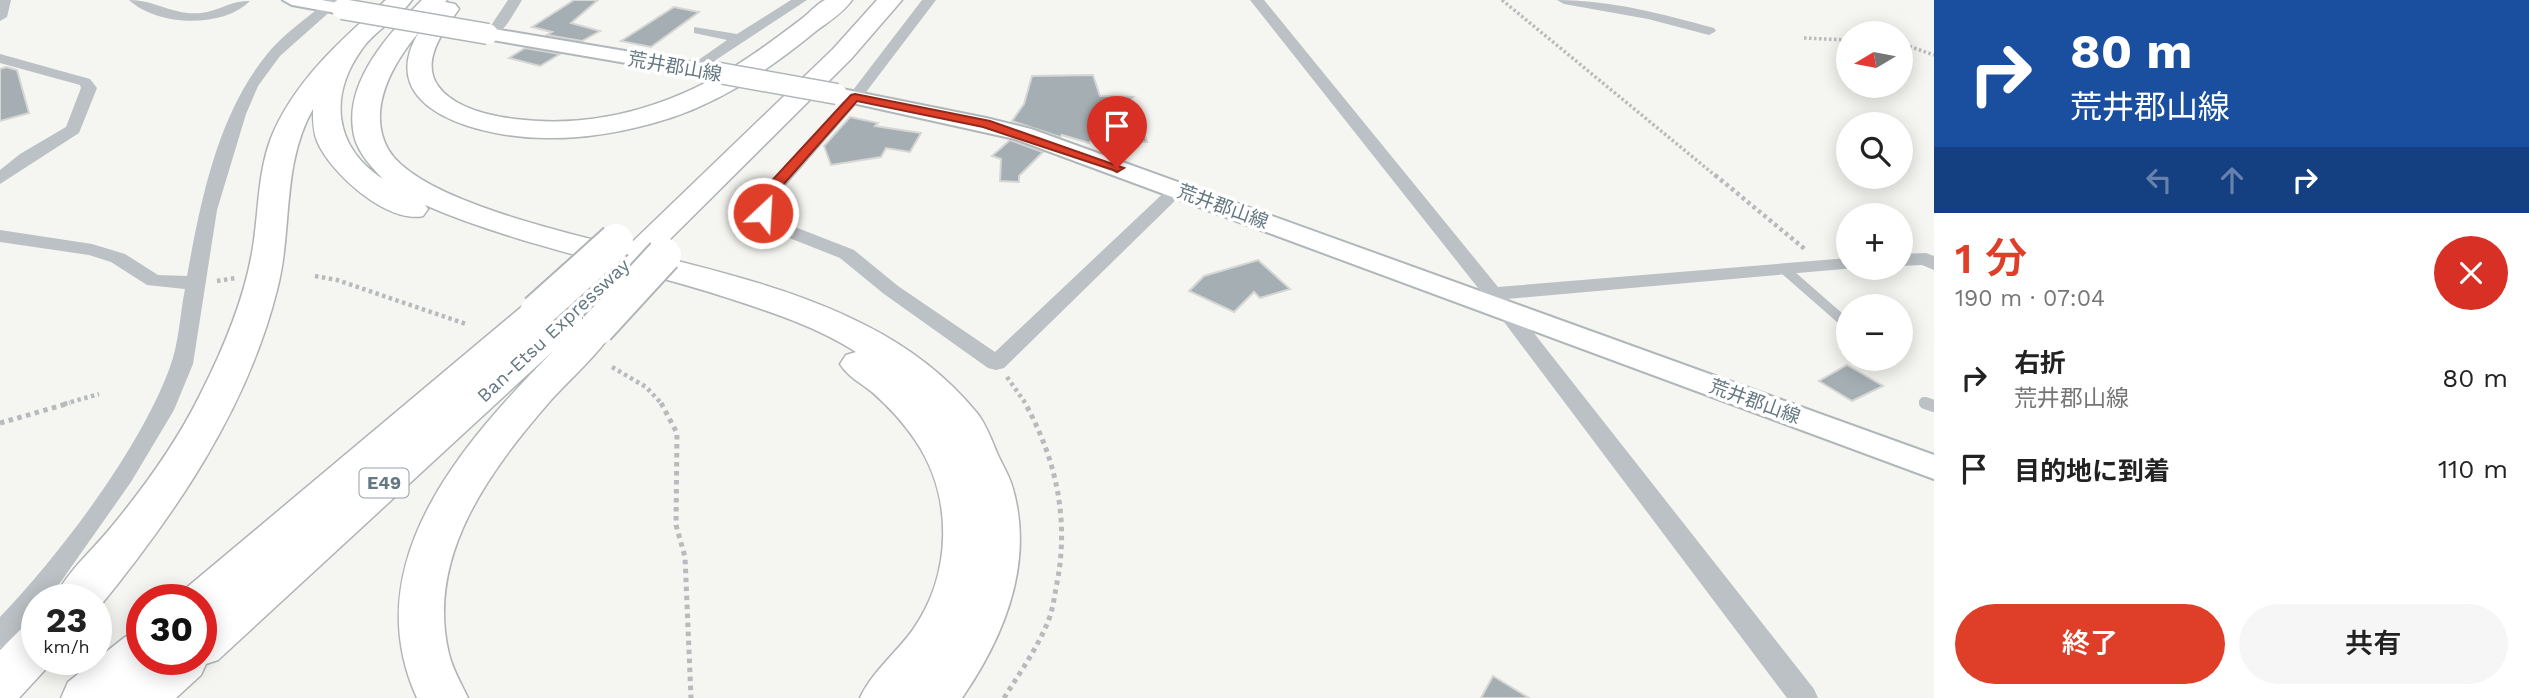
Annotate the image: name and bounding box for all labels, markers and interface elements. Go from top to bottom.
north arrow [1836,21,1913,98]
map controls [1836,21,1913,371]
text: 80 m [2070,22,2192,80]
icon: right [1955,28,2046,119]
street label: 荒井郡山線 [626,47,724,86]
text: 荒井郡山線 [2070,88,2230,126]
pin [1087,96,1147,168]
icon: arrive [1098,107,1136,145]
button: search [1836,112,1913,189]
icon: left [2140,161,2178,199]
icon: ahead [2213,161,2251,199]
icon: right [2286,161,2324,199]
position arrow [726,176,800,250]
street label: 荒井郡山線 [1174,179,1271,234]
button: + [1836,203,1913,280]
text: 1 分 [1955,234,2027,283]
button: close [2434,236,2508,310]
street label: Ban-Etsu Expressway [472,254,635,407]
text: 190 m · 07:04 [1955,285,2105,312]
button: − [1836,294,1913,371]
text: 右折 [2014,348,2066,378]
icon: right [1955,359,1993,397]
text: 80 m [2442,363,2508,393]
street label: 荒井郡山線 [1706,374,1803,429]
text: 荒井郡山線 [2014,385,2129,412]
icon: arrive [1955,450,1993,488]
text: 110 m [2438,454,2508,484]
text: 目的地に到着 [2014,456,2170,486]
road number: E49 [360,468,408,498]
speed limit sign: 30 [126,584,217,675]
text: 23 [46,599,87,641]
button: 終了 [1955,604,2225,684]
button: 共有 [2239,604,2508,684]
text: km/h [43,636,90,657]

